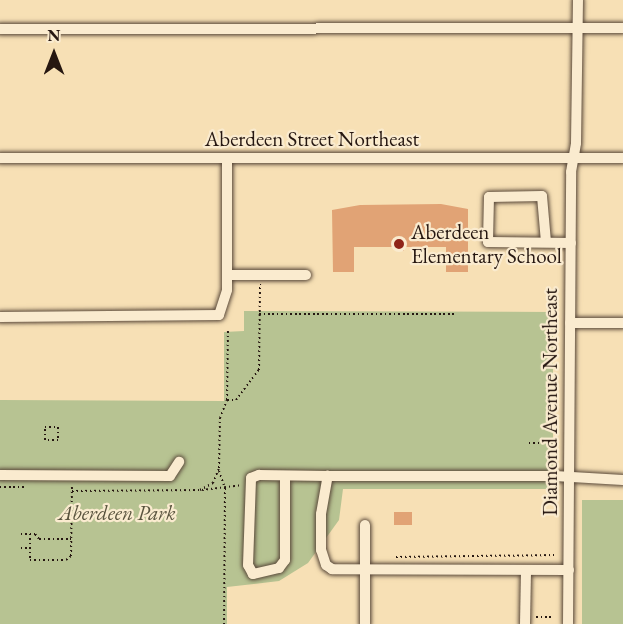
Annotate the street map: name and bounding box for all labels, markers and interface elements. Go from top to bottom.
north arrow [24,24,84,84]
text: N [48,25,60,46]
street label: Aberdeen Street Northeast [205,126,419,152]
place label: Aberdeen Elementary School [411,219,562,269]
marker: Aberdeen Elementary School [392,237,406,251]
street label: Diamond Avenue Northeast [537,288,563,516]
park label: Aberdeen Park [58,500,176,526]

